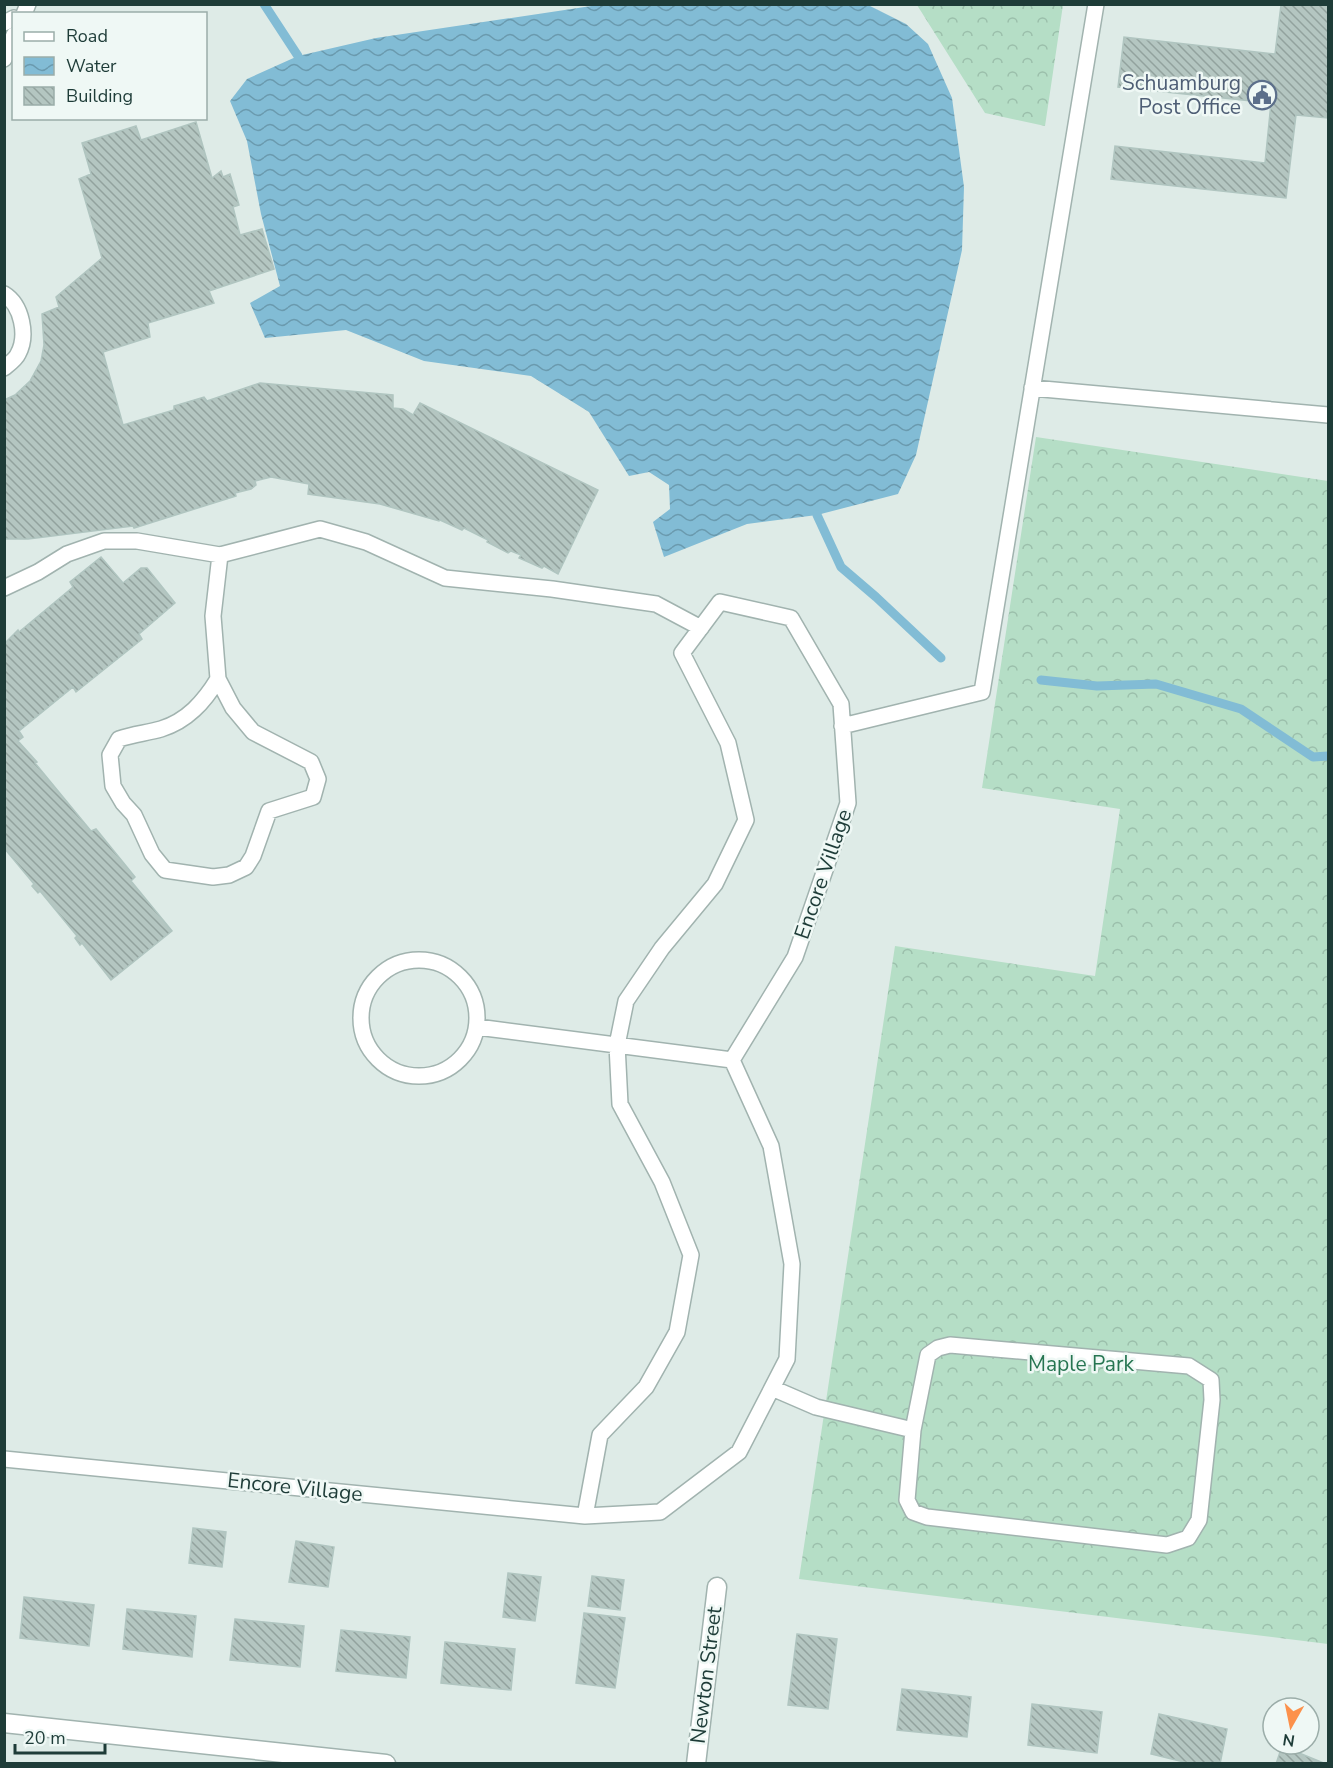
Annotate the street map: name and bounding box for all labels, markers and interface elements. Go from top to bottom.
legend [12,12,207,120]
text: Road [66,24,108,48]
text: Water [66,54,117,78]
place label: Schuamburg Post Office [1122,69,1241,121]
public building icon: Schuamburg Post Office [1246,79,1278,111]
text: Building [66,84,133,108]
street label: Encore Village [788,805,858,943]
park label: Maple Park [1028,1350,1134,1378]
street label: Encore Village [226,1466,364,1508]
street label: Newton Street [684,1604,728,1745]
north arrow [1261,1696,1321,1756]
scale bar [15,1717,105,1755]
text: 20 m [24,1726,66,1750]
text: N [1281,1728,1296,1752]

